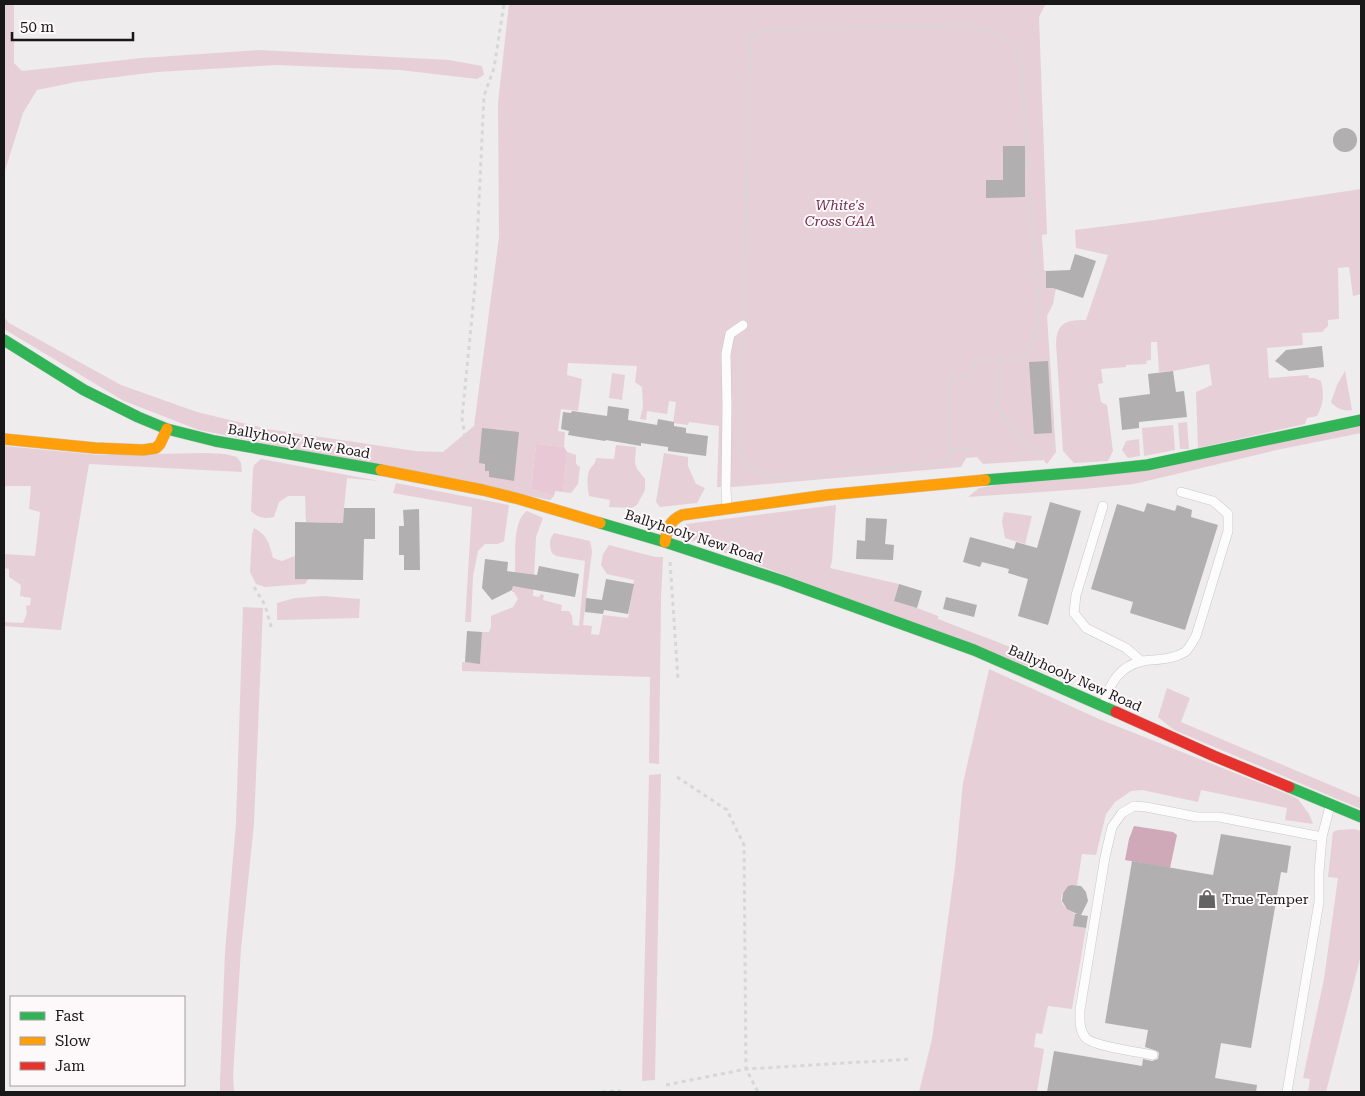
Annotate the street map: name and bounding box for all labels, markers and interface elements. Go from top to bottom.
scale bar [12,10,134,42]
text: 50 m [20,18,55,36]
park label: White's Cross GAA [805,197,875,229]
street label: Ballyhooly New Road [227,421,371,461]
street label: Ballyhooly New Road [623,506,765,566]
street label: Ballyhooly New Road [1006,641,1144,715]
shop icon: True Temper [1196,888,1218,910]
place label: True Temper [1222,891,1309,907]
legend [10,996,185,1086]
text: Fast [55,1007,85,1025]
text: Slow [55,1032,91,1050]
text: Jam [55,1057,85,1075]

